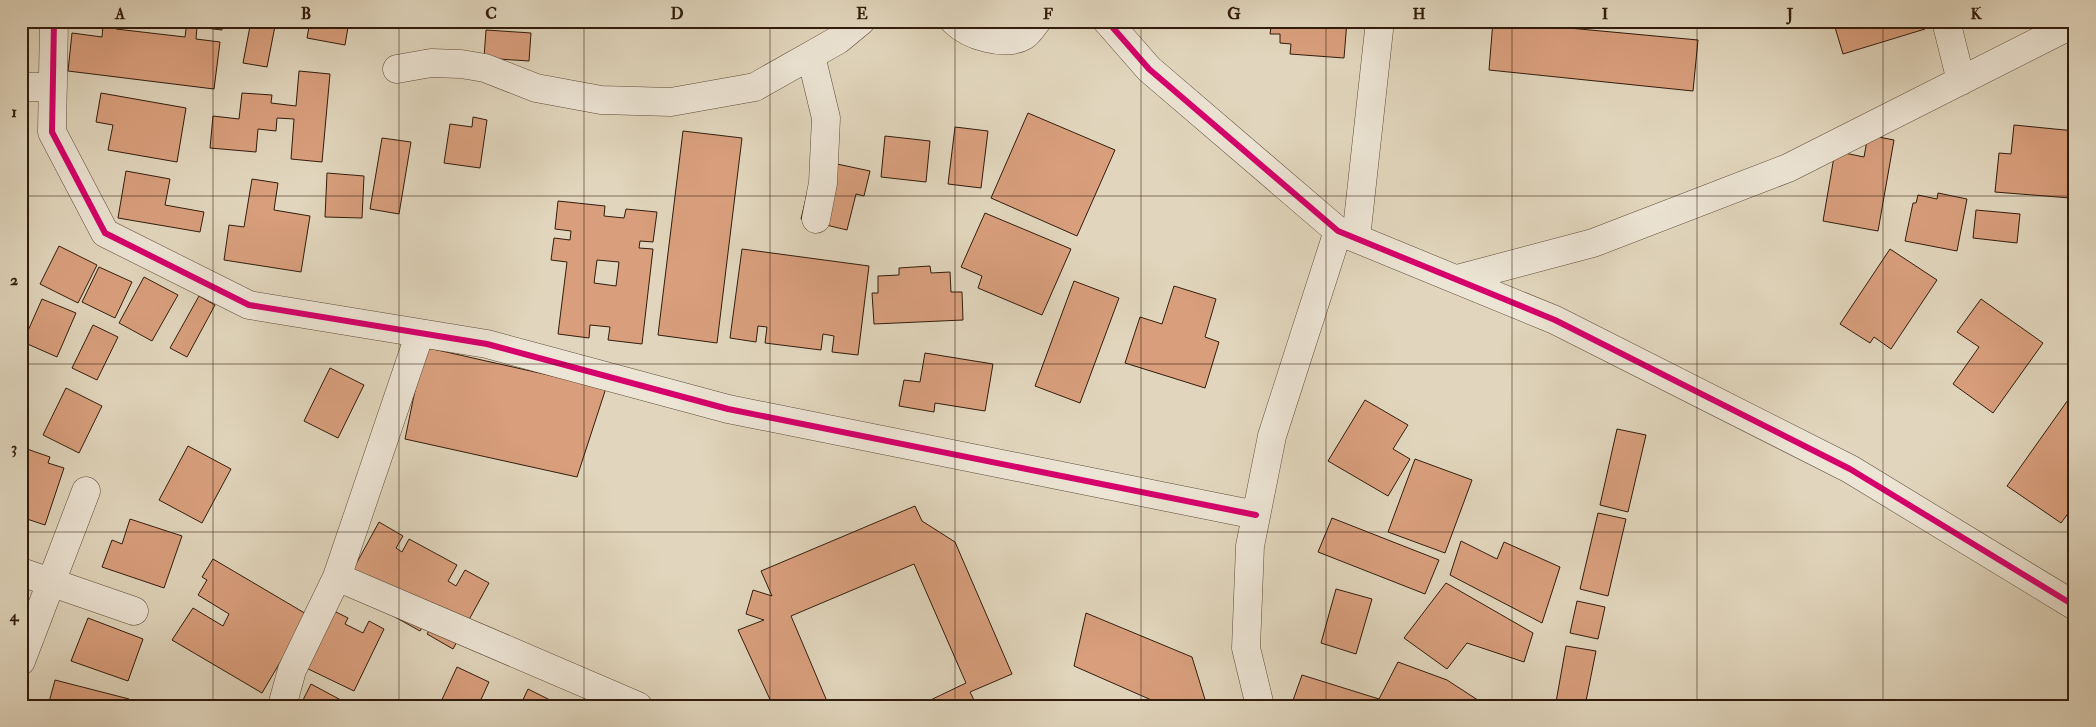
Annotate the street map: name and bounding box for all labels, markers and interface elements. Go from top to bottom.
text: A [114,4,126,24]
text: B [301,4,311,24]
text: C [485,4,497,24]
text: D [670,4,684,24]
text: E [856,4,868,24]
text: F [1043,4,1053,24]
text: G [1227,4,1241,24]
text: H [1412,4,1426,24]
text: I [1602,4,1609,24]
text: J [1786,4,1794,25]
text: K [1970,4,1982,24]
text: 1 [11,102,17,122]
text: 2 [10,270,18,290]
text: 3 [11,438,17,458]
text: 4 [9,606,20,626]

